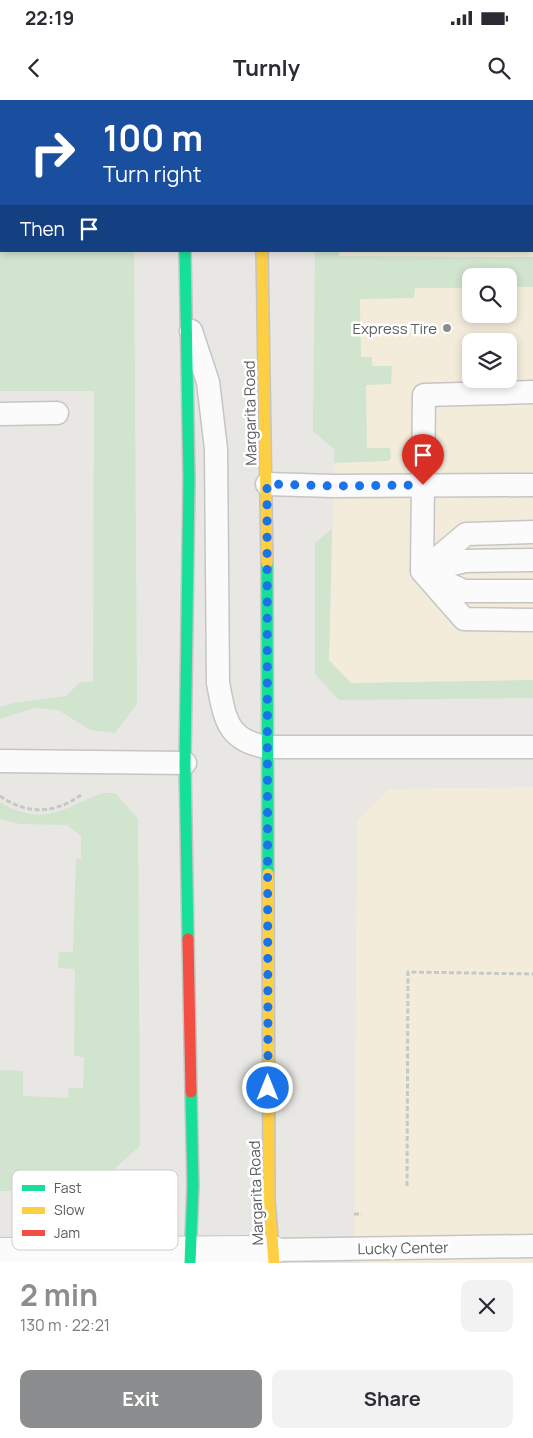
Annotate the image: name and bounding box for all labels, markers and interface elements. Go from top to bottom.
text: 22:19 [25,5,74,31]
text: Turnly [233,53,300,83]
icon: back [20,54,48,82]
icon: search [485,54,513,82]
text: 100 m [103,114,203,162]
icon: right [20,120,85,185]
text: Turn right [103,159,201,189]
icon: arrive [75,215,103,243]
text: Then [20,216,65,242]
map controls [462,268,517,388]
button: search [462,268,517,323]
place label: Express Tire [352,318,437,339]
marker: Express Tire [441,322,453,334]
button: layers [462,333,517,388]
street label: Margarita Road [239,360,261,466]
pin [402,434,444,485]
icon: arrive [409,441,437,469]
position arrow [241,1061,293,1113]
street label: Margarita Road [244,1140,268,1246]
legend [12,1170,178,1250]
text: Fast [54,1178,82,1197]
text: Slow [54,1200,85,1219]
text: Jam [54,1223,80,1242]
street label: Lucky Center [357,1237,449,1259]
text: 2 min [20,1274,98,1315]
button: close [461,1280,513,1332]
text: 130 m · 22:21 [20,1314,110,1336]
button: Exit [20,1370,262,1428]
button: Share [272,1370,513,1428]

